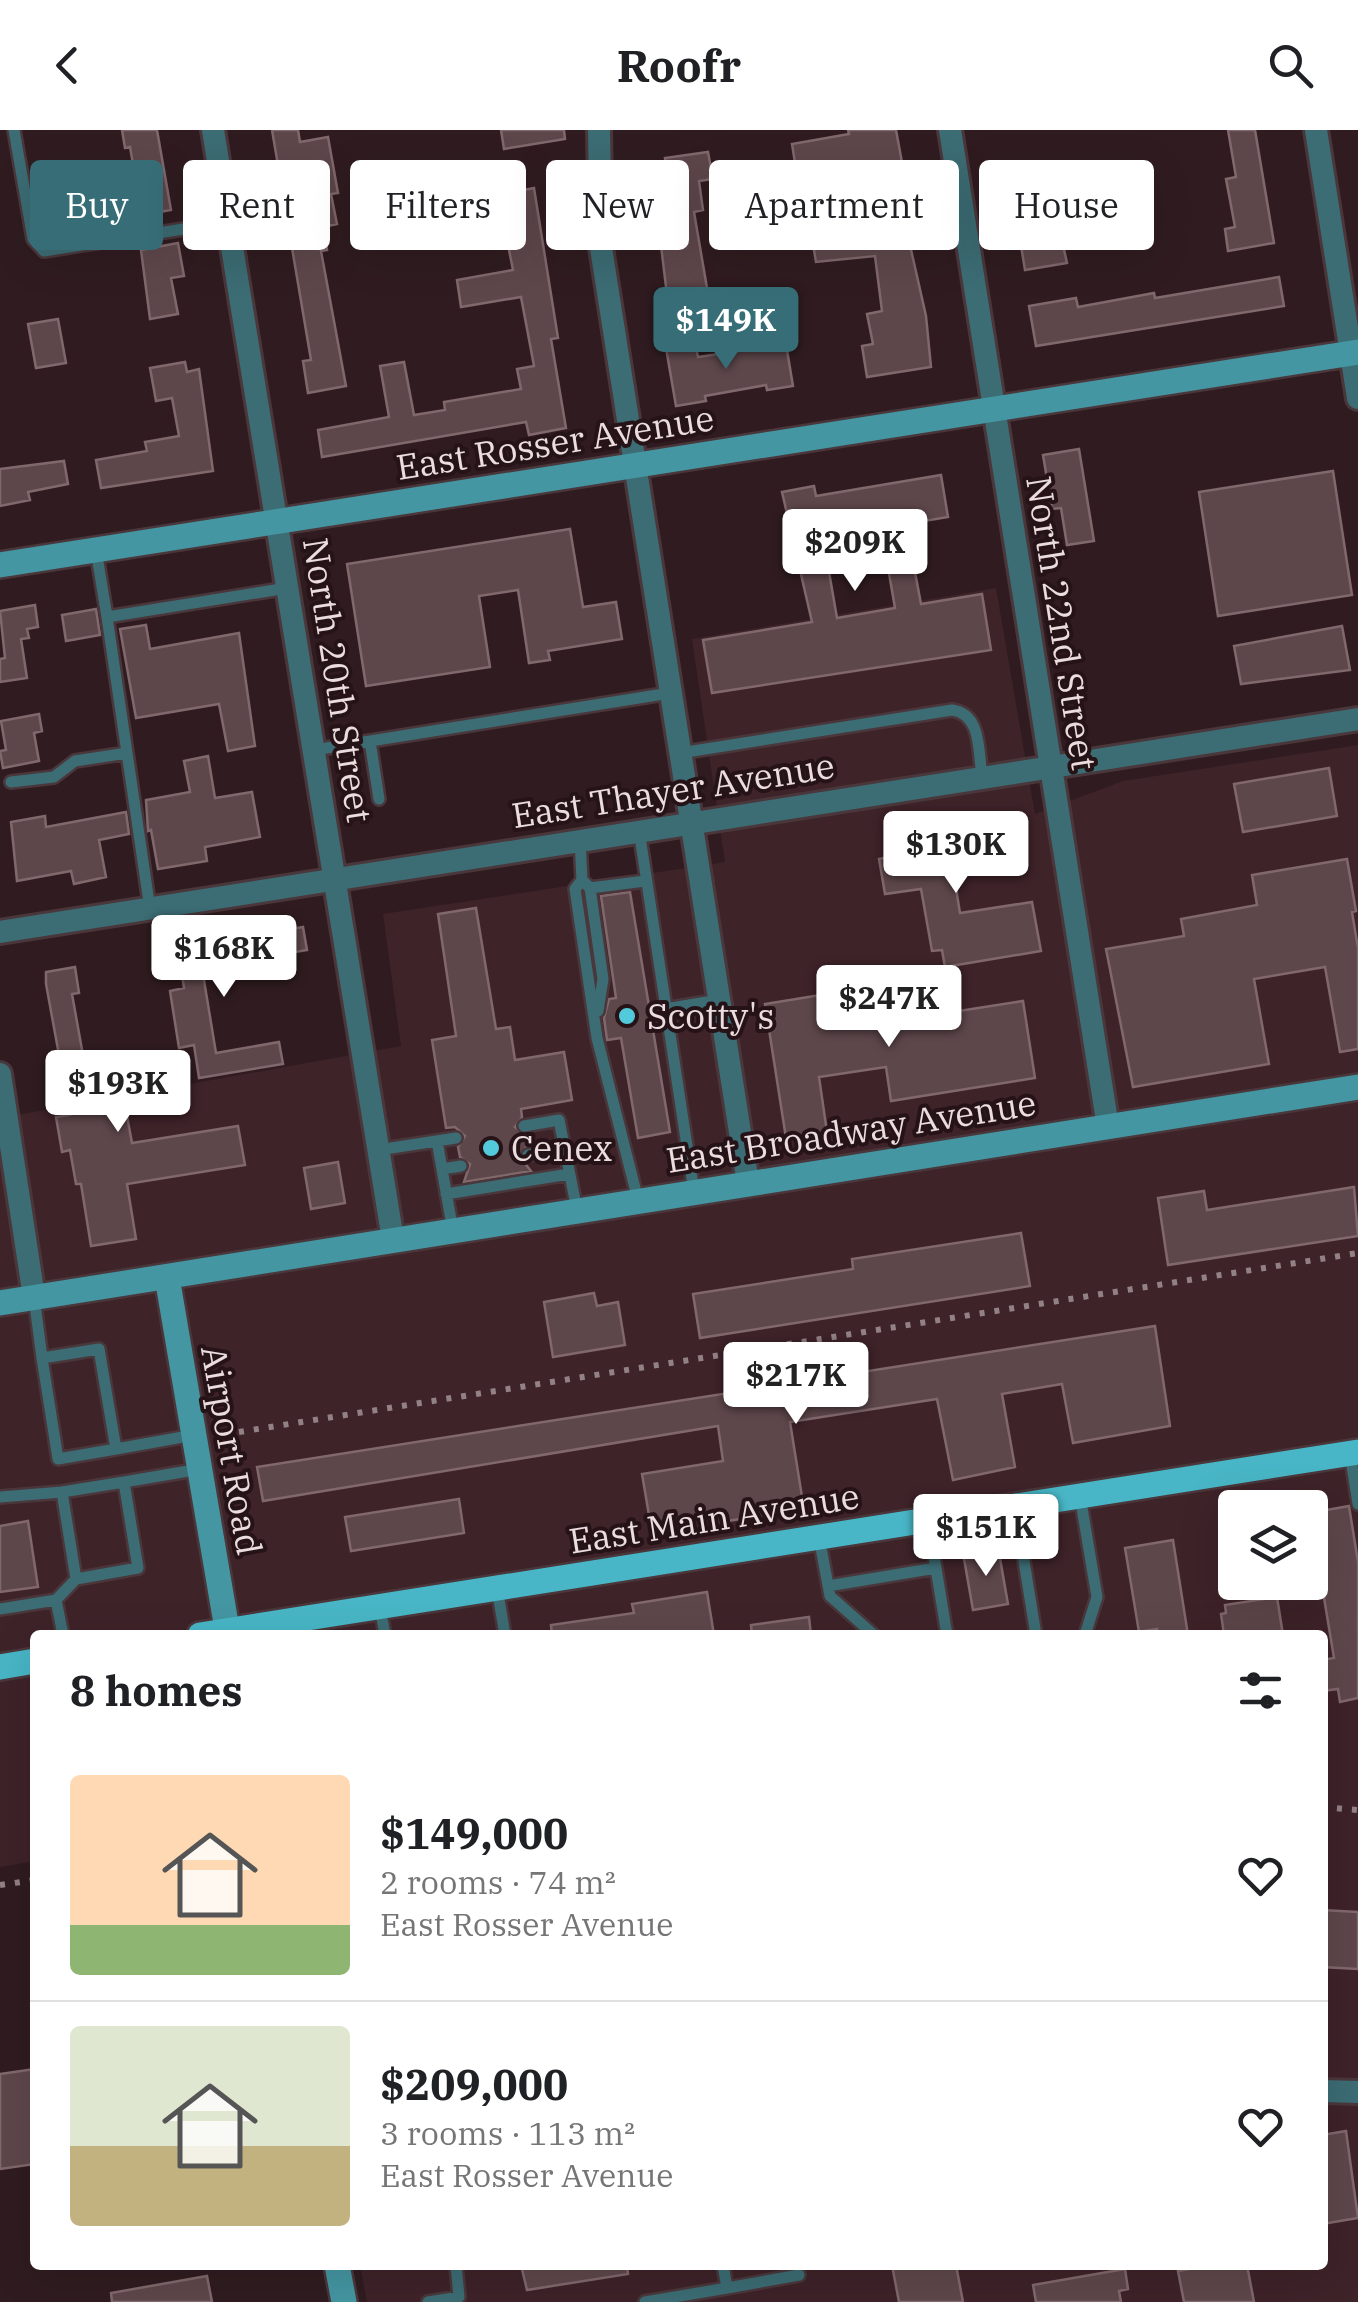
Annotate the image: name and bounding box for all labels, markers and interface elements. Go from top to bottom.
text: Roofr [617,36,741,94]
icon: back [40,38,95,93]
icon: search [1263,38,1318,93]
chip: Buy [30,160,163,250]
chip: Rent [183,160,330,250]
chip: Filters [350,160,526,250]
chip: New [546,160,689,250]
chip: Apartment [709,160,959,250]
chip: House [979,160,1154,250]
pin: $149K [656,287,796,372]
text: $149K [675,298,777,340]
street label: East Rosser Avenue [393,394,717,490]
street label: North 22nd Street [1016,473,1108,773]
pin: $209K [785,509,925,594]
text: $209K [804,520,906,562]
street label: North 20th Street [293,534,383,826]
street label: East Thayer Avenue [508,742,838,838]
pin: $130K [886,811,1026,896]
text: $130K [905,822,1007,864]
pin: $168K [154,915,294,1000]
text: $168K [173,926,275,968]
pin: $247K [819,965,959,1050]
text: $247K [838,976,940,1018]
place label: Scotty's [647,993,774,1039]
marker: Scotty's [616,1005,638,1027]
pin: $193K [48,1050,188,1135]
text: $193K [67,1061,169,1103]
street label: East Broadway Avenue [663,1079,1039,1183]
place label: Cenex [511,1125,613,1171]
marker: Cenex [480,1137,502,1159]
street label: Airport Road [191,1342,273,1558]
pin: $217K [726,1342,866,1427]
text: $217K [745,1353,847,1395]
street label: East Main Avenue [566,1472,862,1564]
map controls [1218,1490,1328,1600]
button: layers [1218,1490,1328,1600]
pin: $151K [916,1494,1056,1579]
text: $151K [935,1505,1037,1547]
text: 8 homes [70,1663,243,1718]
icon: filters [1233,1663,1288,1718]
text: $149,000 [380,1806,568,1861]
icon: home [150,1815,270,1935]
icon: heart [1233,1848,1288,1903]
text: 2 rooms · 74 m² [380,1861,616,1903]
text: East Rosser Avenue [380,1903,673,1945]
text: $209,000 [380,2057,568,2112]
icon: home [150,2066,270,2186]
icon: heart [1233,2099,1288,2154]
text: 3 rooms · 113 m² [380,2112,635,2154]
text: East Rosser Avenue [380,2154,673,2196]

